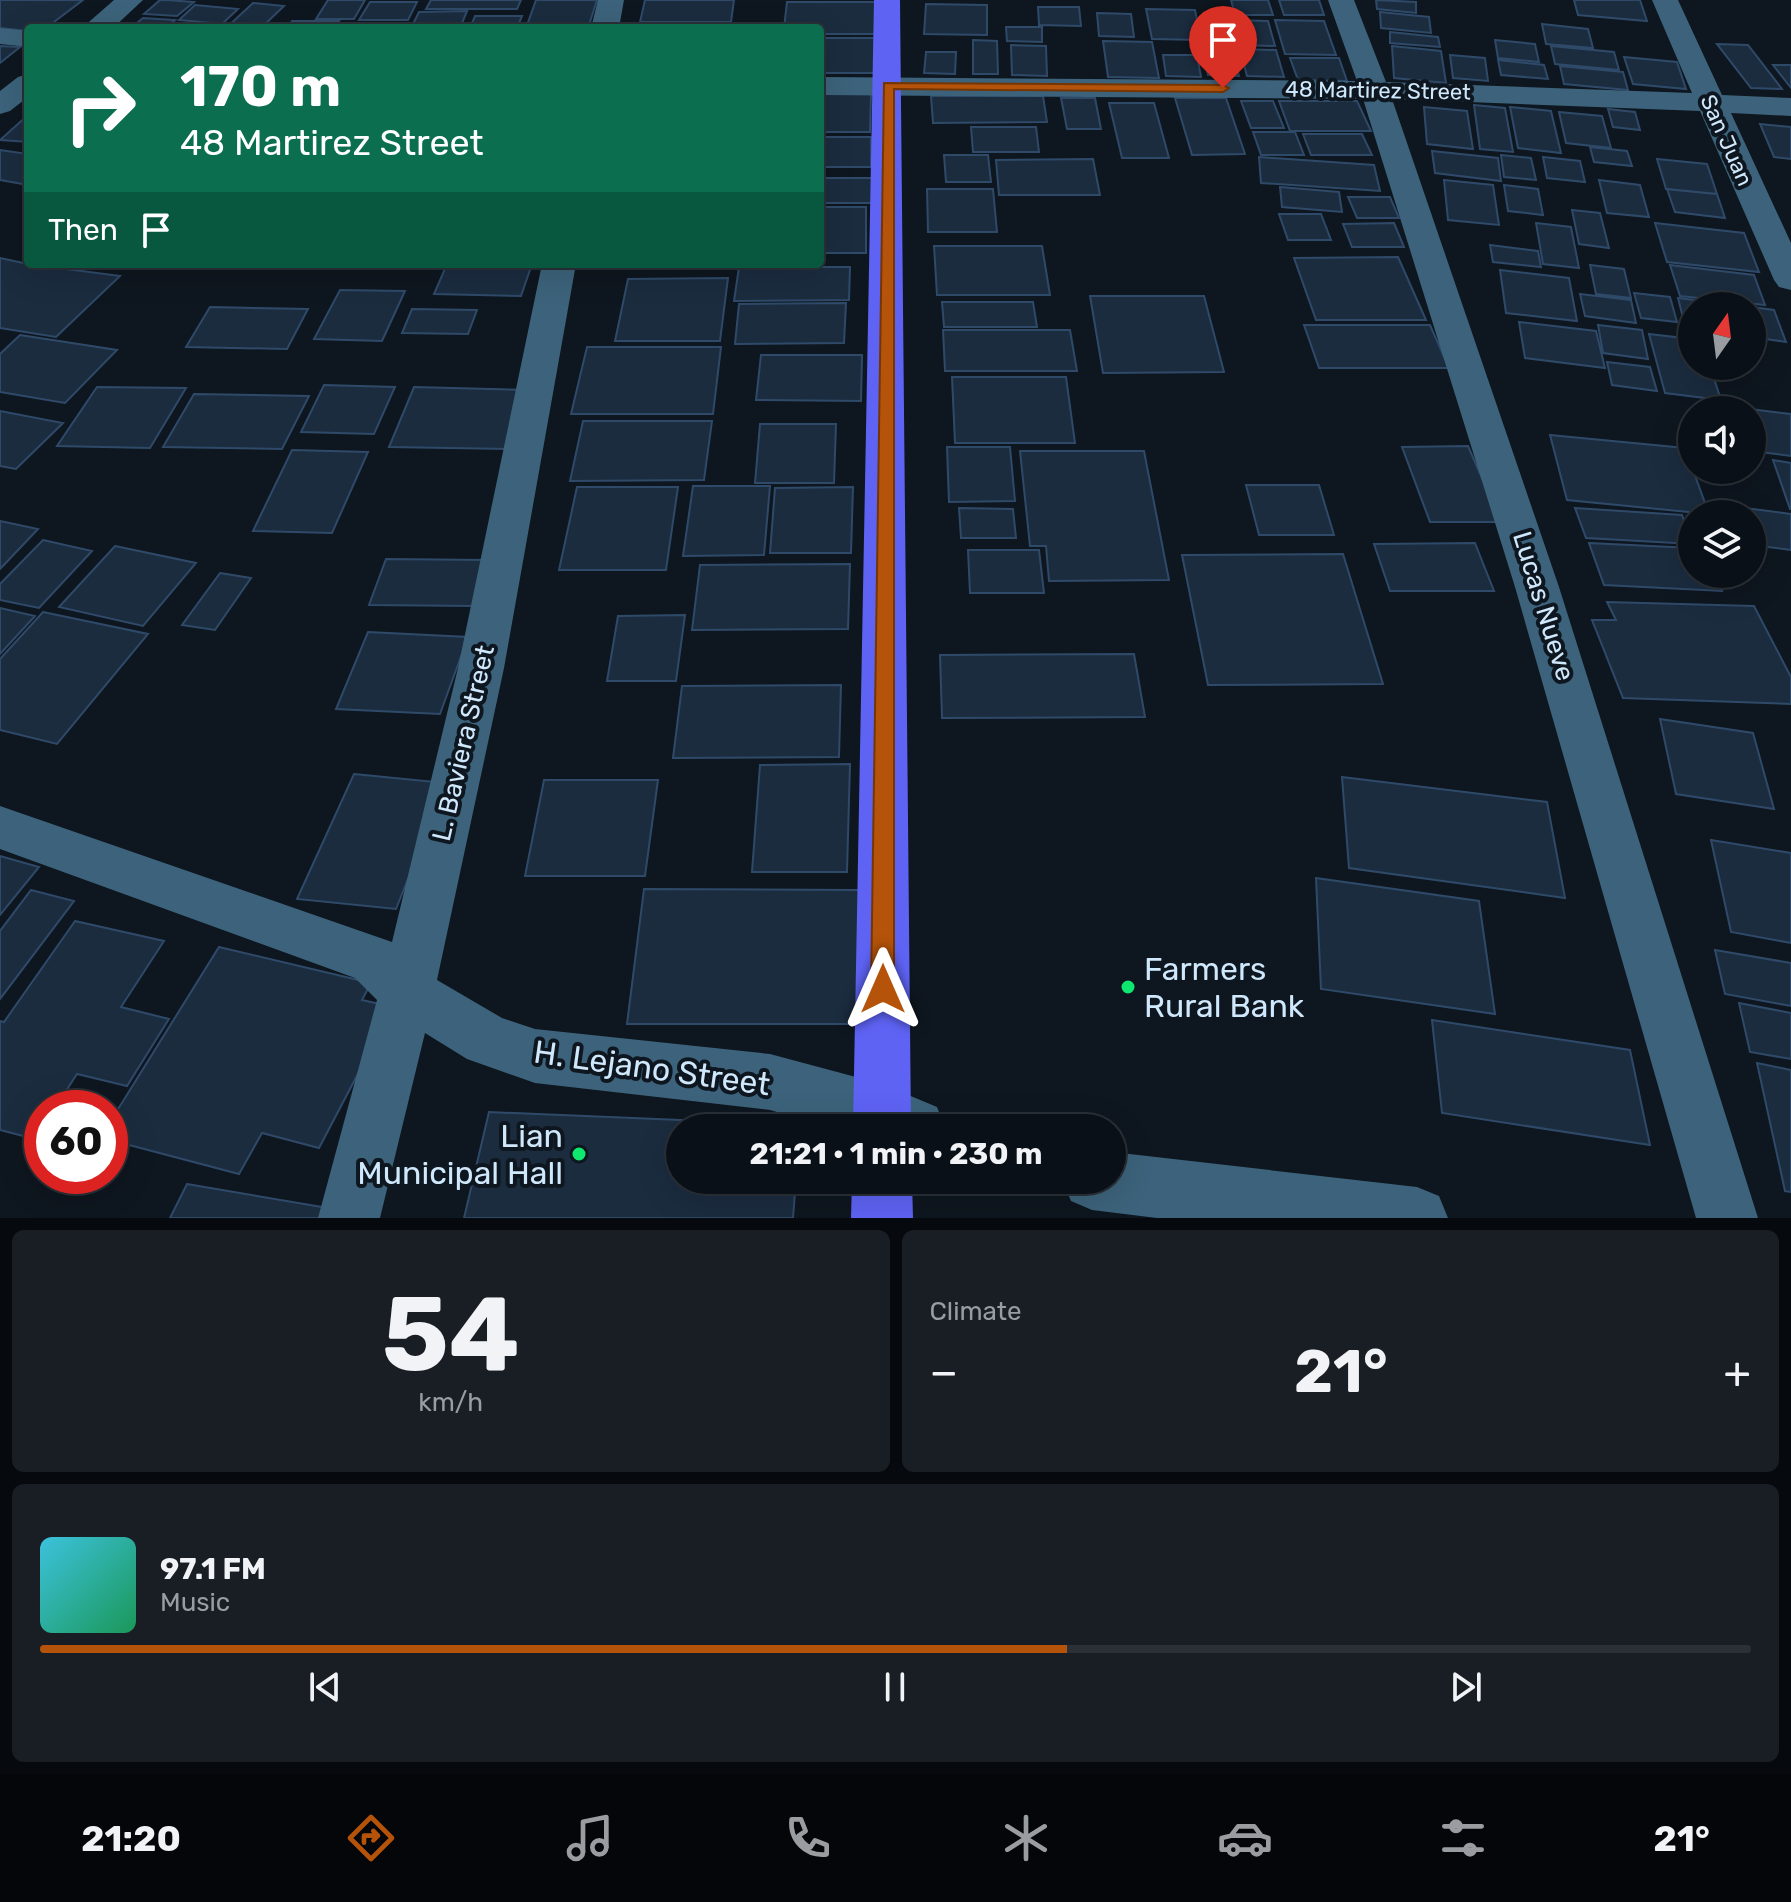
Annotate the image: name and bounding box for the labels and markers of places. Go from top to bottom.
pin [1189,6,1257,88]
place label: Farmers Rural Bank [1144,950,1305,1025]
marker: Farmers Rural Bank [1119,978,1137,996]
place label: Lian Municipal Hall [357,1117,563,1192]
marker: Lian Municipal Hall [570,1145,588,1163]

